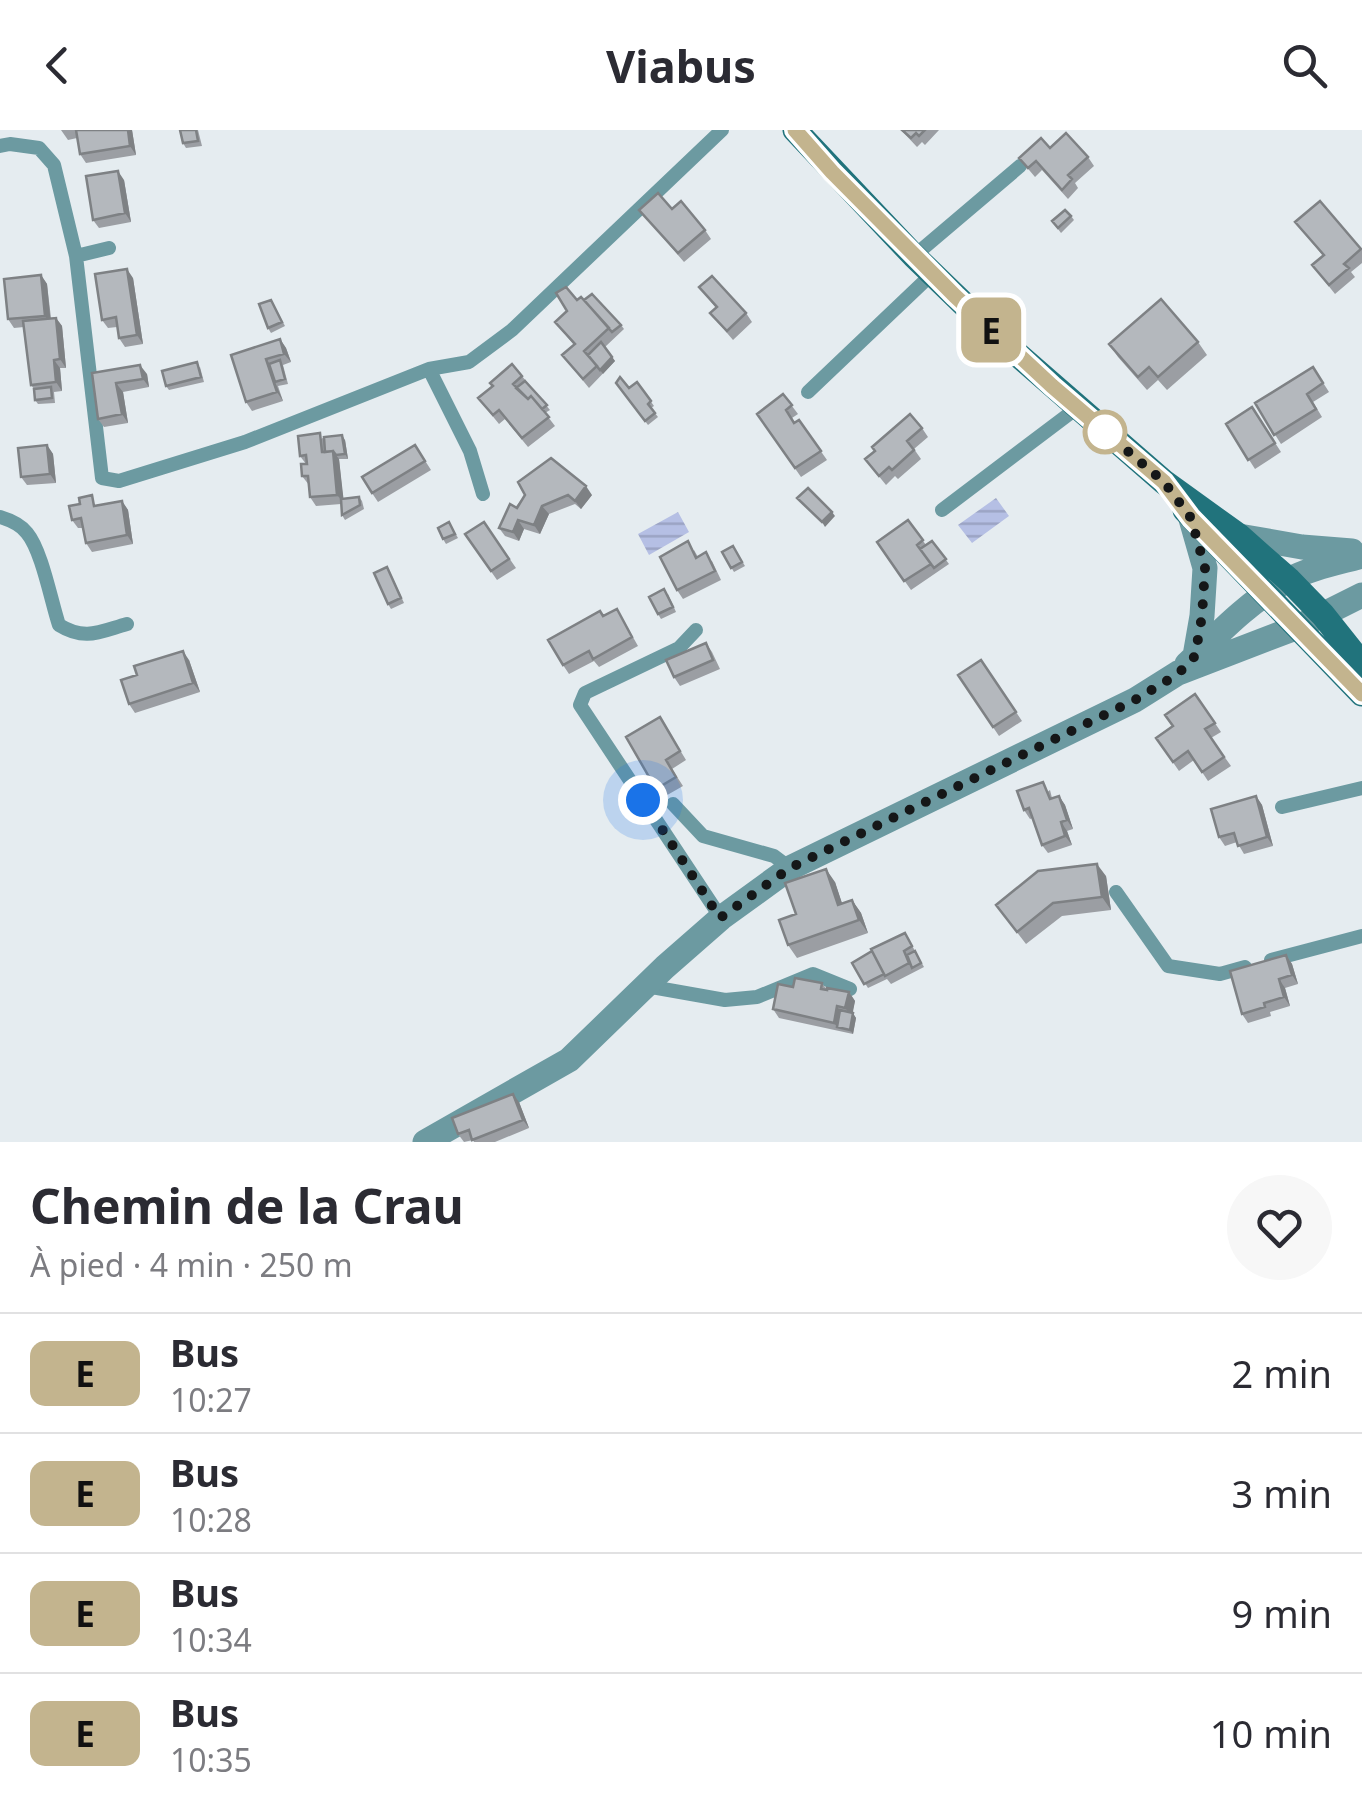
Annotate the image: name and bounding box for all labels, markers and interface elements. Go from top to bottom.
text: Viabus [606,35,756,96]
icon: back [30,38,85,93]
icon: search [1277,38,1332,93]
line badge: E [958,298,1024,362]
text: E [981,307,1001,354]
unlabelled marker [1084,411,1126,453]
your location [618,775,668,825]
text: Chemin de la Crau [30,1173,464,1238]
button: heart [1227,1175,1332,1280]
text: À pied · 4 min · 250 m [30,1243,353,1286]
text: Bus [170,1326,239,1378]
text: 2 min [1232,1347,1332,1399]
text: E [75,1350,95,1397]
text: 10:27 [170,1378,252,1421]
text: Bus [170,1446,239,1498]
text: 3 min [1232,1467,1332,1519]
text: E [75,1470,95,1517]
text: 10:28 [170,1498,252,1541]
text: Bus [170,1566,239,1618]
text: 9 min [1232,1587,1332,1639]
text: E [75,1590,95,1637]
text: 10:34 [170,1618,252,1661]
text: Bus [170,1686,239,1738]
text: 10 min [1210,1707,1332,1759]
text: E [75,1710,95,1757]
text: 10:35 [170,1738,252,1781]

